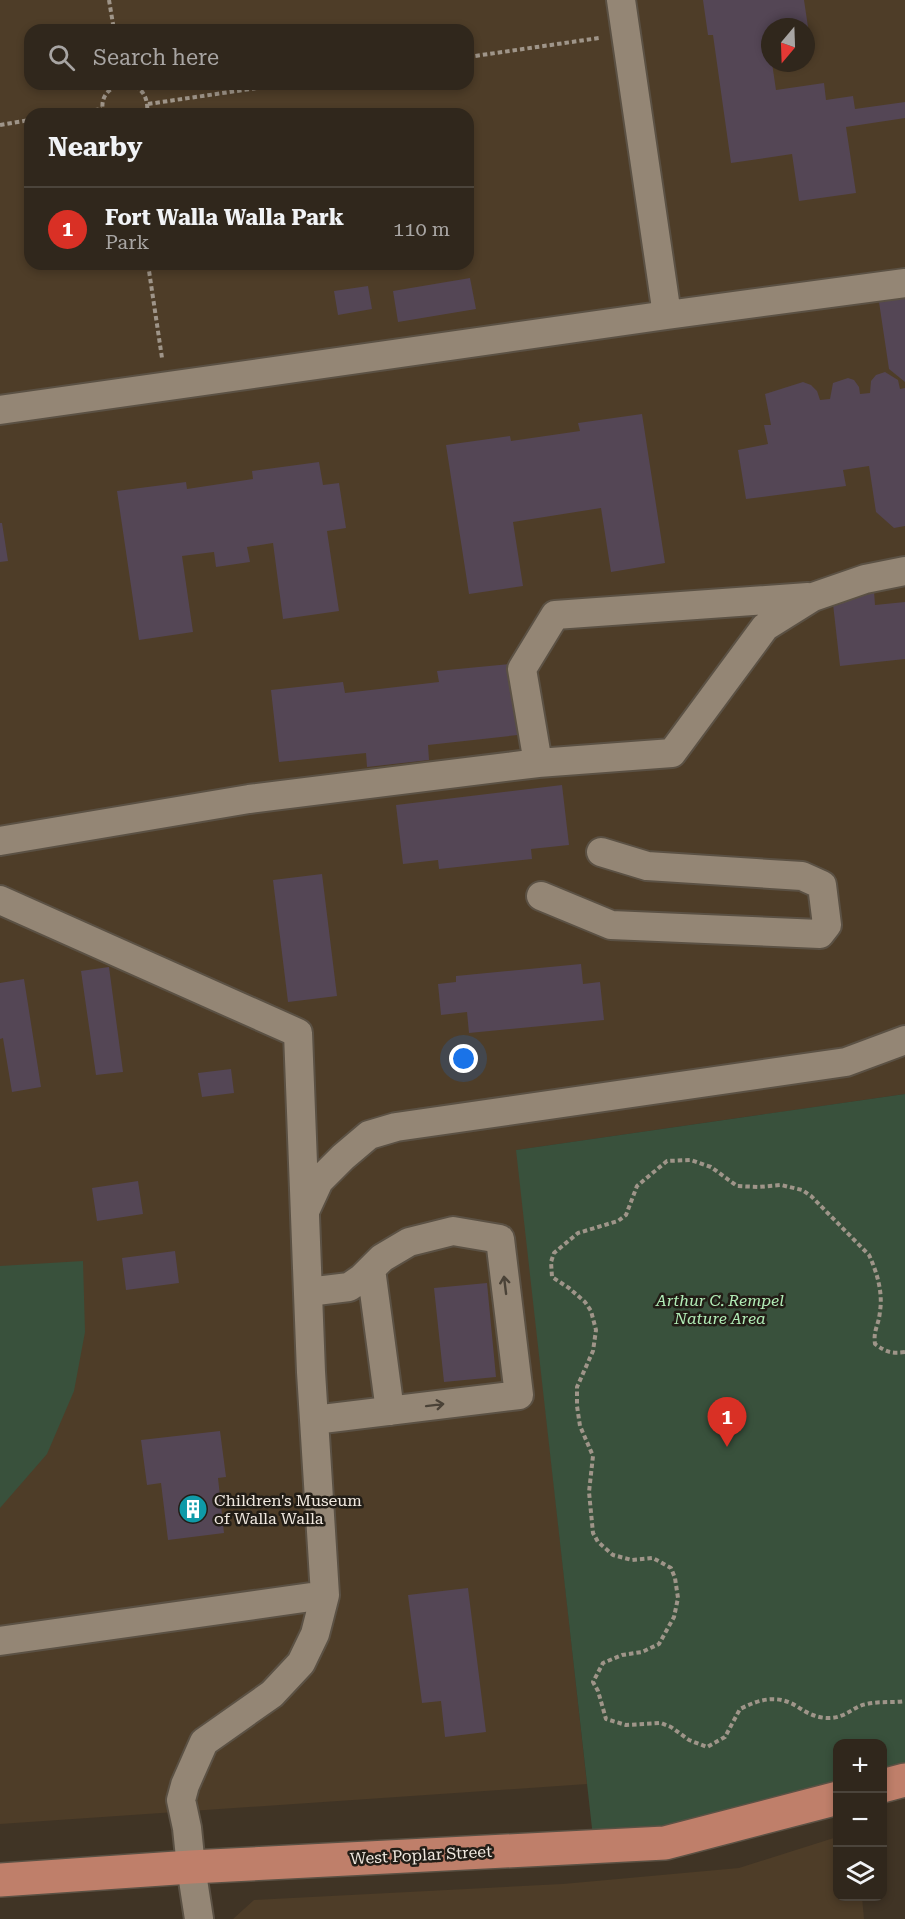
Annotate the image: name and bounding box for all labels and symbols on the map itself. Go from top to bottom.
north arrow [761,18,815,72]
your location [449,1044,478,1073]
one-way arrow [500,1276,511,1296]
park label: Arthur C. Rempel Nature Area [655,1291,784,1328]
pin: 1 [708,1398,746,1447]
one-way arrow [425,1399,444,1410]
place label: Children's Museum of Walla Walla [214,1491,362,1528]
building icon: Children's Museum of Walla Walla [177,1493,209,1525]
street label: West Poplar Street [349,1842,493,1868]

